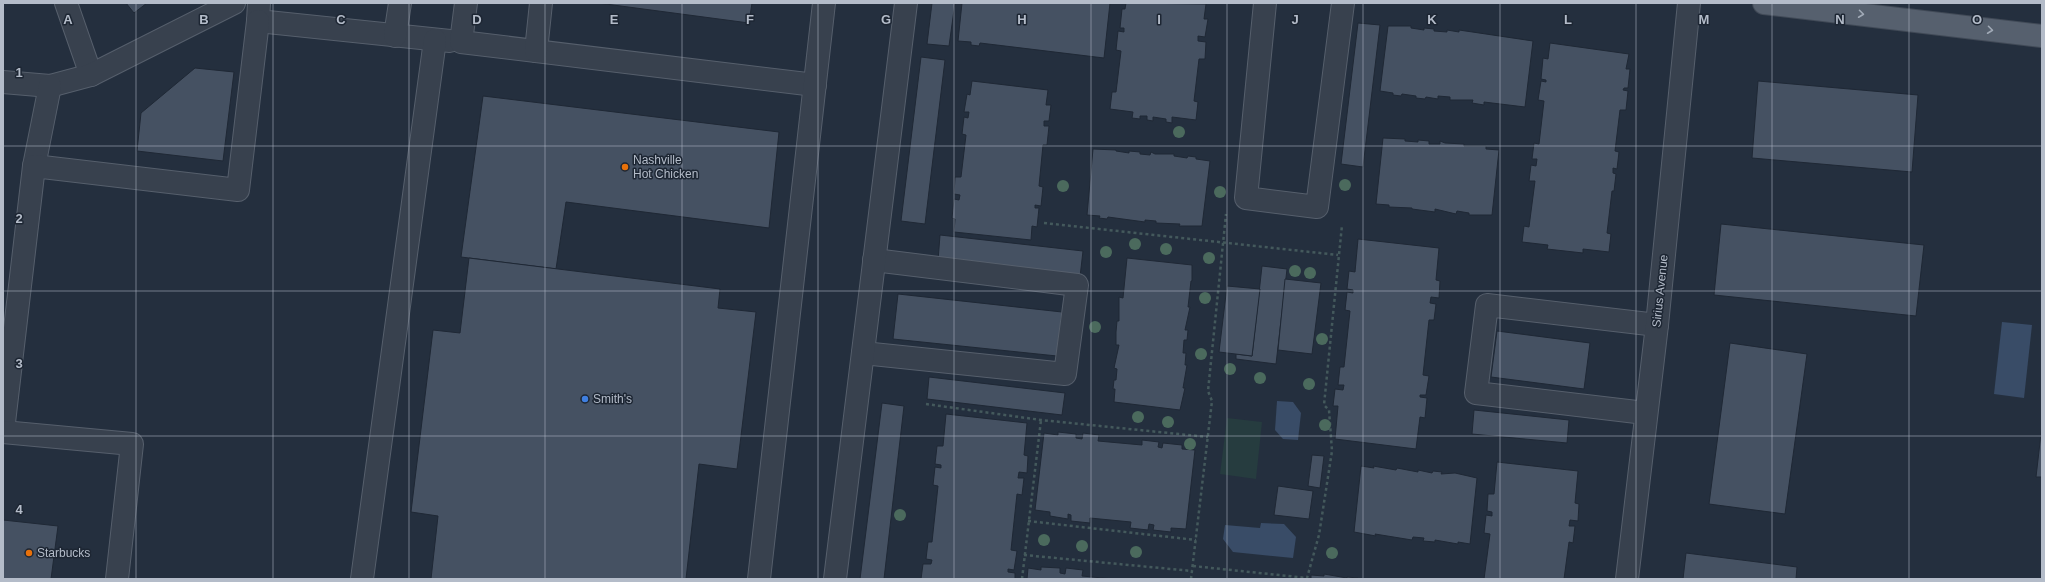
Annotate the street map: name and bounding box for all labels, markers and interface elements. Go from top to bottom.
one-way arrow [1858,10,1864,19]
text: A [63,12,73,27]
text: B [199,12,209,27]
text: C [336,12,346,27]
text: D [472,12,482,27]
text: E [610,12,619,27]
text: F [746,12,754,27]
text: G [881,12,891,27]
text: H [1017,12,1027,27]
text: I [1157,12,1161,27]
text: J [1291,12,1299,27]
text: K [1427,12,1437,27]
text: L [1564,12,1572,27]
text: M [1699,12,1709,27]
text: N [1835,12,1845,27]
text: O [1972,12,1982,27]
one-way arrow [1987,25,1993,34]
text: 1 [15,65,23,80]
place label: Nashville Hot Chicken [633,153,698,181]
marker: Nashville Hot Chicken [620,162,630,172]
text: 2 [15,211,23,226]
street label: Sirius Avenue [1649,254,1671,328]
text: 3 [15,356,23,371]
place label: Smith's [593,392,632,406]
marker: Smith's [580,394,590,404]
text: 4 [15,502,23,517]
place label: Starbucks [37,546,90,560]
marker: Starbucks [24,548,34,558]

